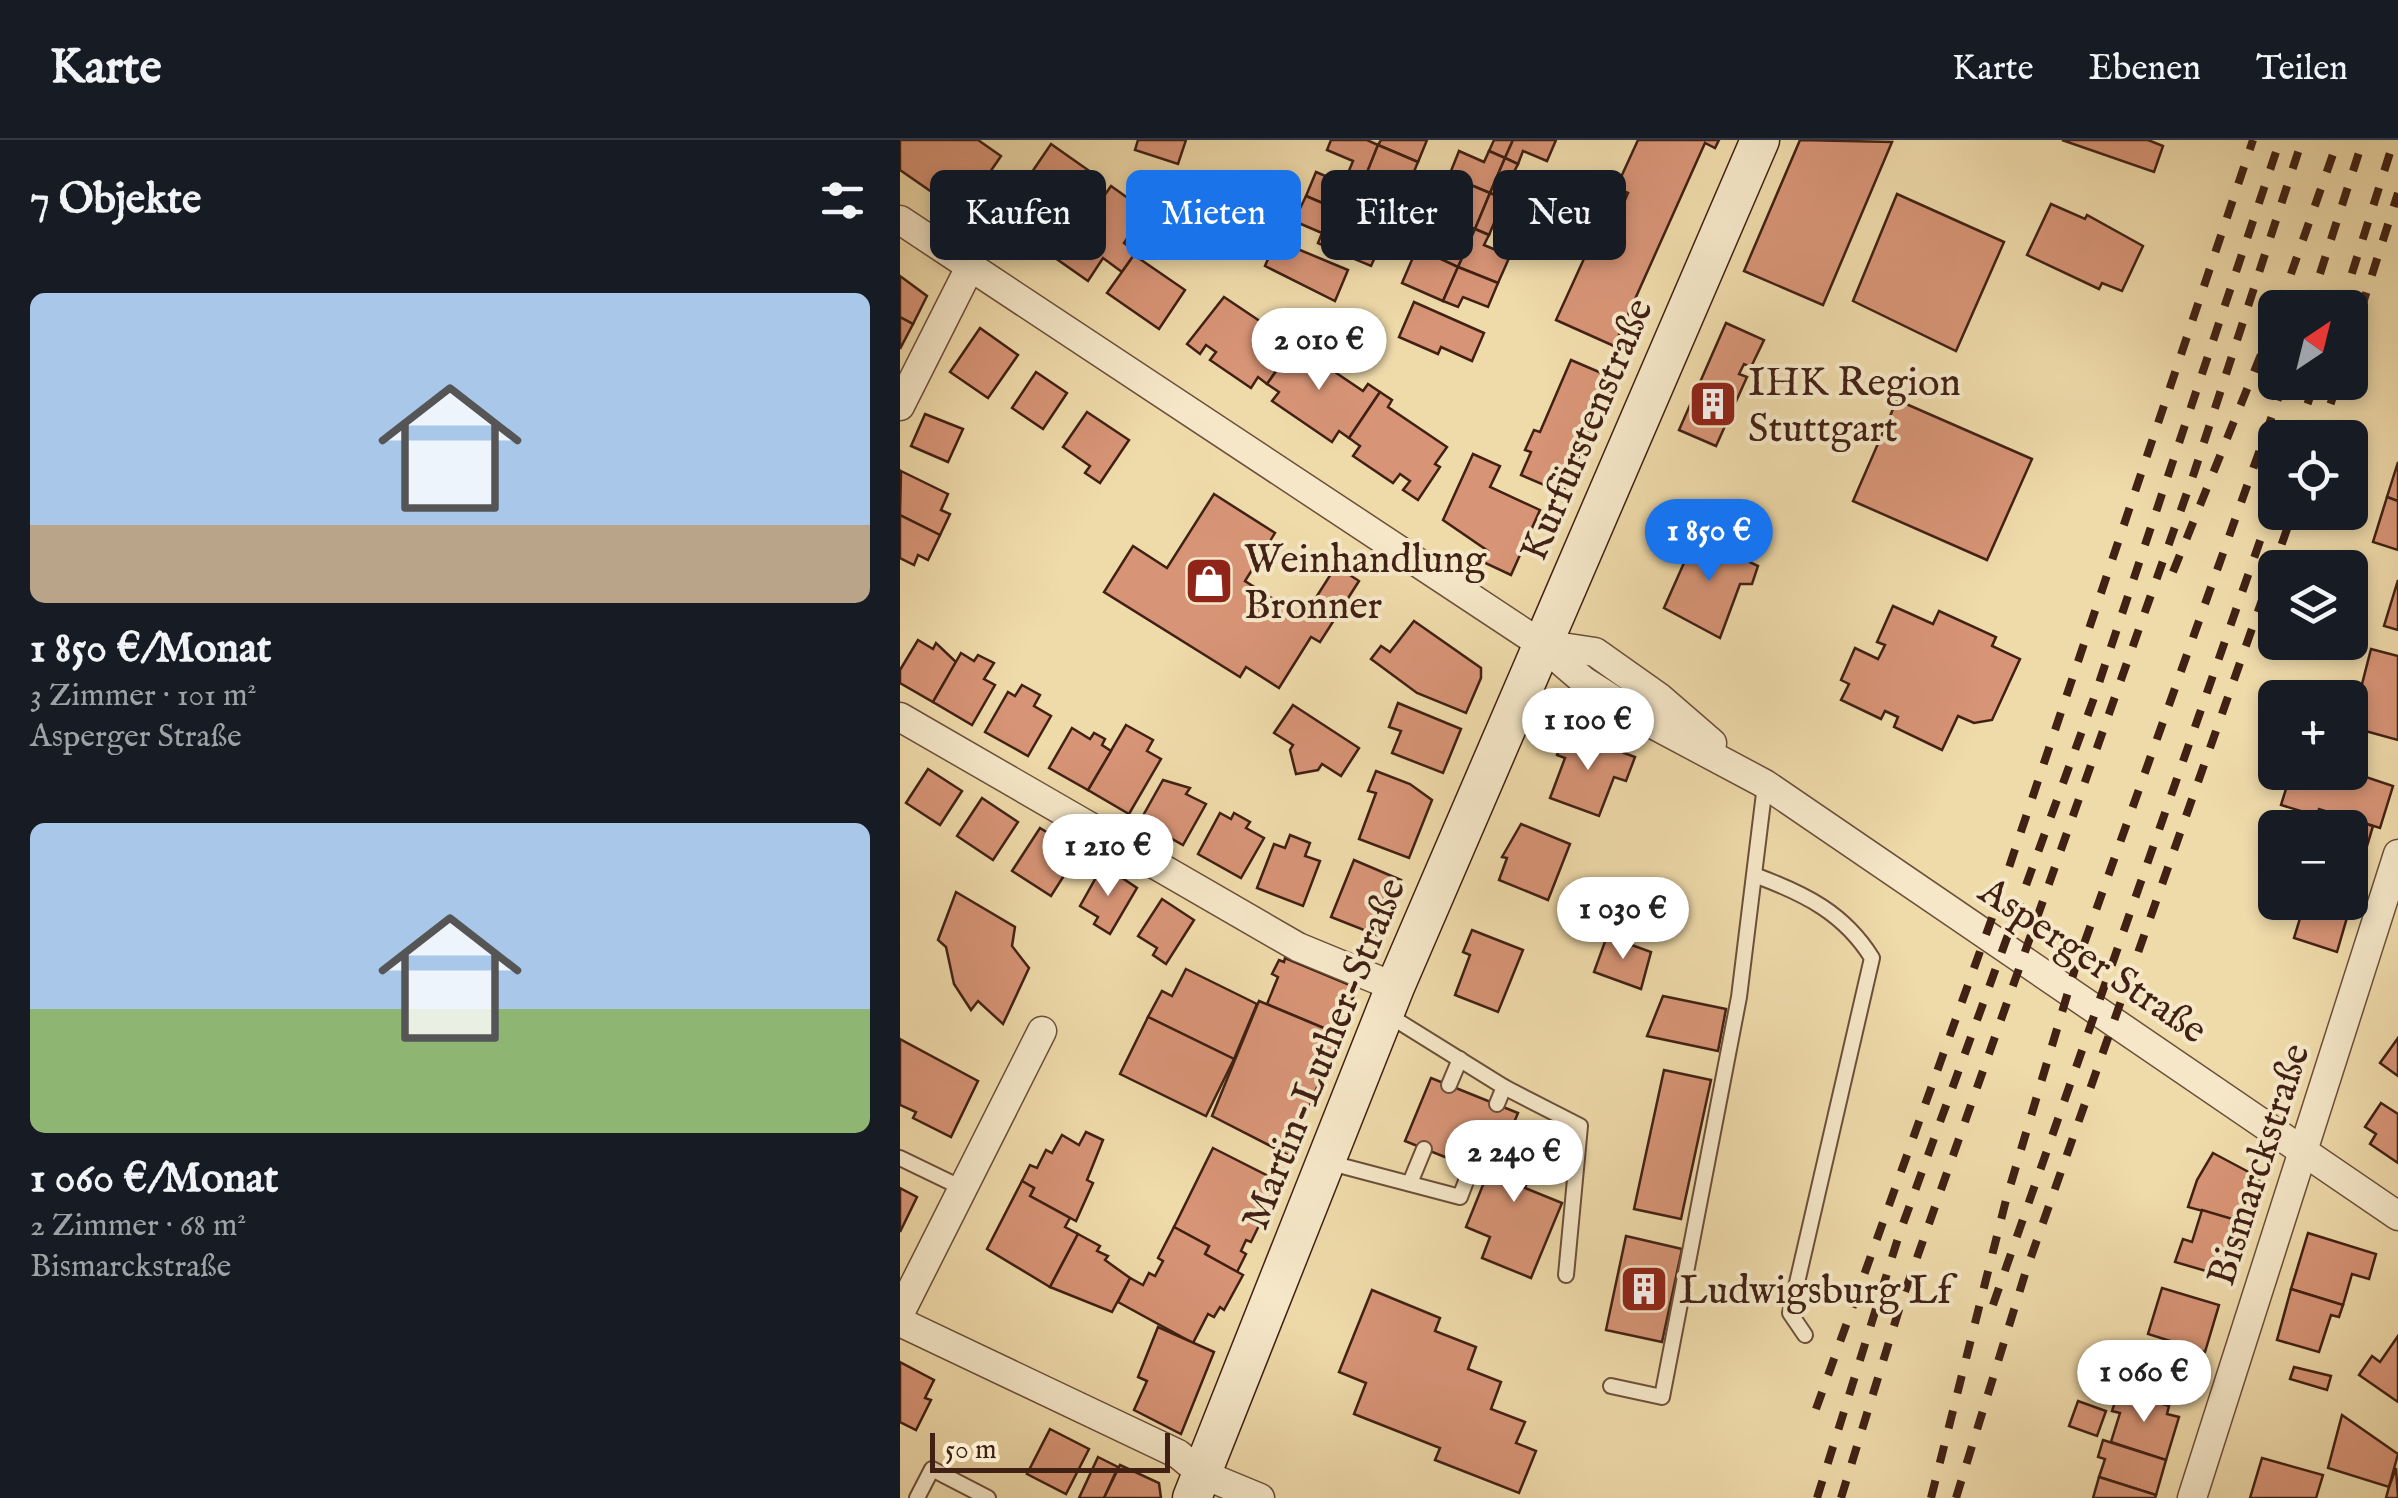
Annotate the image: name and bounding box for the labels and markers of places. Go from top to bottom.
pin: 2 010 € [1227,308,1411,393]
place label: IHK Region Stuttgart [1748,359,1961,456]
building icon: IHK Region Stuttgart [1687,378,1739,430]
pin: 1 850 € [1617,499,1801,584]
place label: Weinhandlung Bronner [1244,536,1488,633]
shop icon: Weinhandlung Bronner [1183,555,1235,607]
pin: 1 100 € [1496,688,1680,773]
pin: 1 210 € [1016,814,1200,899]
pin: 1 030 € [1531,877,1715,962]
pin: 2 240 € [1422,1120,1606,1205]
building icon: Ludwigsburg Lf [1618,1263,1670,1315]
place label: Ludwigsburg Lf [1679,1267,1958,1318]
pin: 1 060 € [2052,1340,2236,1425]

